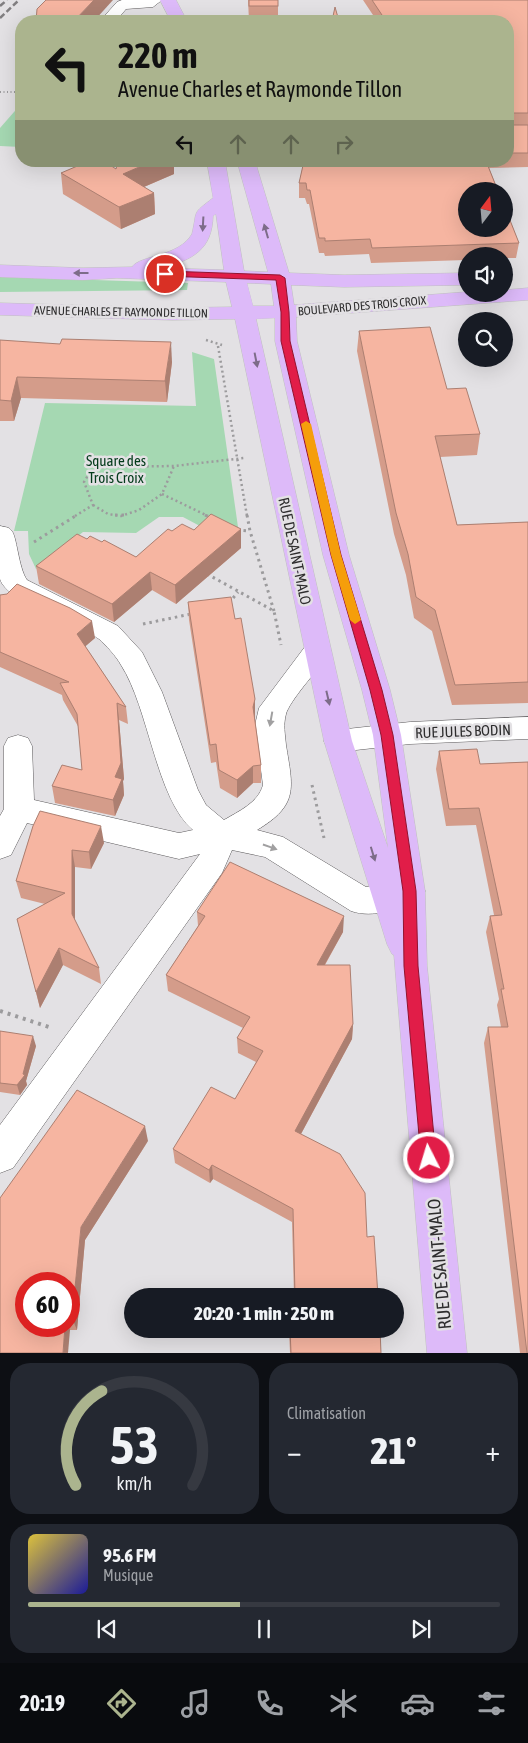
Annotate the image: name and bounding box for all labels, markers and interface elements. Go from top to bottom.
icon: left [35,35,100,100]
text: 220 m [118,35,197,75]
text: Avenue Charles et Raymonde Tillon [118,76,402,102]
icon: left [171,130,199,158]
icon: ahead [224,130,252,158]
icon: ahead [277,130,305,158]
icon: right [330,130,358,158]
north arrow [458,182,512,238]
map controls [458,182,513,367]
one-way arrow [198,216,206,232]
one-way arrow [262,224,270,239]
button: sound [458,247,513,302]
pin [144,253,186,295]
icon: arrive [151,260,179,288]
one-way arrow [73,269,89,277]
street label: BOULEVARD DES TROIS CROIX [297,293,427,319]
street label: AVENUE CHARLES ET RAYMONDE TILLON [34,303,208,321]
button: search [458,312,513,367]
one-way arrow [252,353,260,369]
park label: Square des Trois Croix [86,452,146,486]
street label: RUE DE SAINT-MALO [275,496,315,606]
one-way arrow [324,690,332,705]
one-way arrow [266,711,274,727]
street label: RUE JULES BODIN [415,721,511,741]
one-way arrow [263,843,278,851]
one-way arrow [370,847,378,862]
position arrow [402,1131,454,1183]
street label: RUE DE SAINT-MALO [423,1198,455,1330]
speed limit sign: 60 [15,1272,80,1337]
text: 20:20 · 1 min · 250 m [194,1302,334,1324]
text: Climatisation [287,1404,366,1422]
text: 53 [110,1415,159,1475]
text: 21° [370,1429,417,1472]
text: − [287,1435,302,1467]
text: + [485,1435,500,1467]
text: km/h [117,1473,152,1494]
text: 95.6 FM [103,1544,156,1566]
text: Musique [103,1566,153,1584]
icon: previous [93,1615,121,1643]
icon: pause [250,1615,278,1643]
icon: next [407,1615,435,1643]
icon: directions [104,1686,139,1721]
icon: music [178,1686,213,1721]
icon: phone [252,1686,287,1721]
icon: climate [326,1686,361,1721]
icon: car [400,1686,435,1721]
icon: filters [474,1686,509,1721]
text: 20:19 [19,1690,65,1716]

